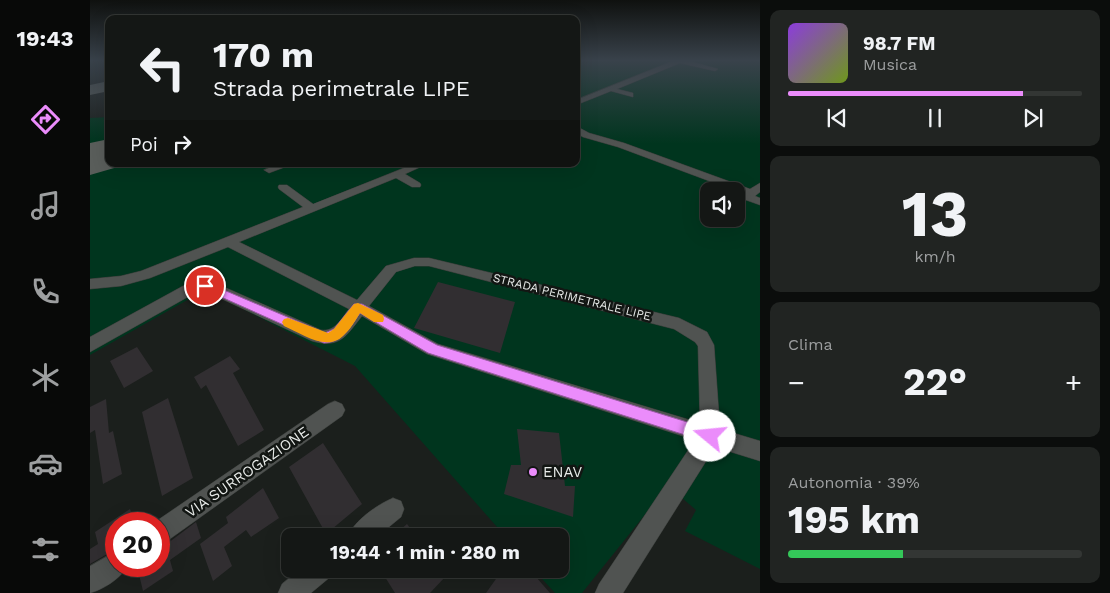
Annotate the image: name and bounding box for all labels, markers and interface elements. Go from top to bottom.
text: 19:43 [17,26,73,51]
text: 98.7 FM [863,32,935,55]
text: 170 m [213,34,314,76]
icon: left [130,35,195,100]
text: Musica [863,55,917,74]
text: Strada perimetrale LIPE [213,76,470,101]
icon: directions [28,102,63,137]
icon: previous [823,104,851,132]
icon: pause [921,104,949,132]
icon: next [1019,104,1047,132]
icon: right [168,130,196,158]
text: Poi [130,133,158,156]
text: 13 [902,176,968,252]
map controls [700,182,745,227]
button: sound [700,182,745,227]
icon: music [28,188,63,223]
text: km/h [914,247,956,266]
pin [184,265,226,307]
street label: STRADA PERIMETRALE LIPE [491,271,653,324]
icon: arrive [191,272,219,300]
icon: phone [28,274,63,309]
text: Clima [788,335,832,354]
icon: climate [28,360,63,395]
text: 22° [903,360,967,404]
text: − [788,366,805,399]
text: + [1065,366,1082,399]
position arrow [683,409,735,461]
street label: VIA SURROGAZIONE [182,423,312,521]
icon: car [28,446,63,481]
place label: ENAV [543,463,583,481]
marker: ENAV [527,466,539,478]
text: Autonomia · 39% [788,473,920,492]
text: 195 km [788,498,920,542]
speed limit sign: 20 [105,512,170,577]
icon: filters [28,532,63,567]
text: 19:44 · 1 min · 280 m [330,541,520,564]

